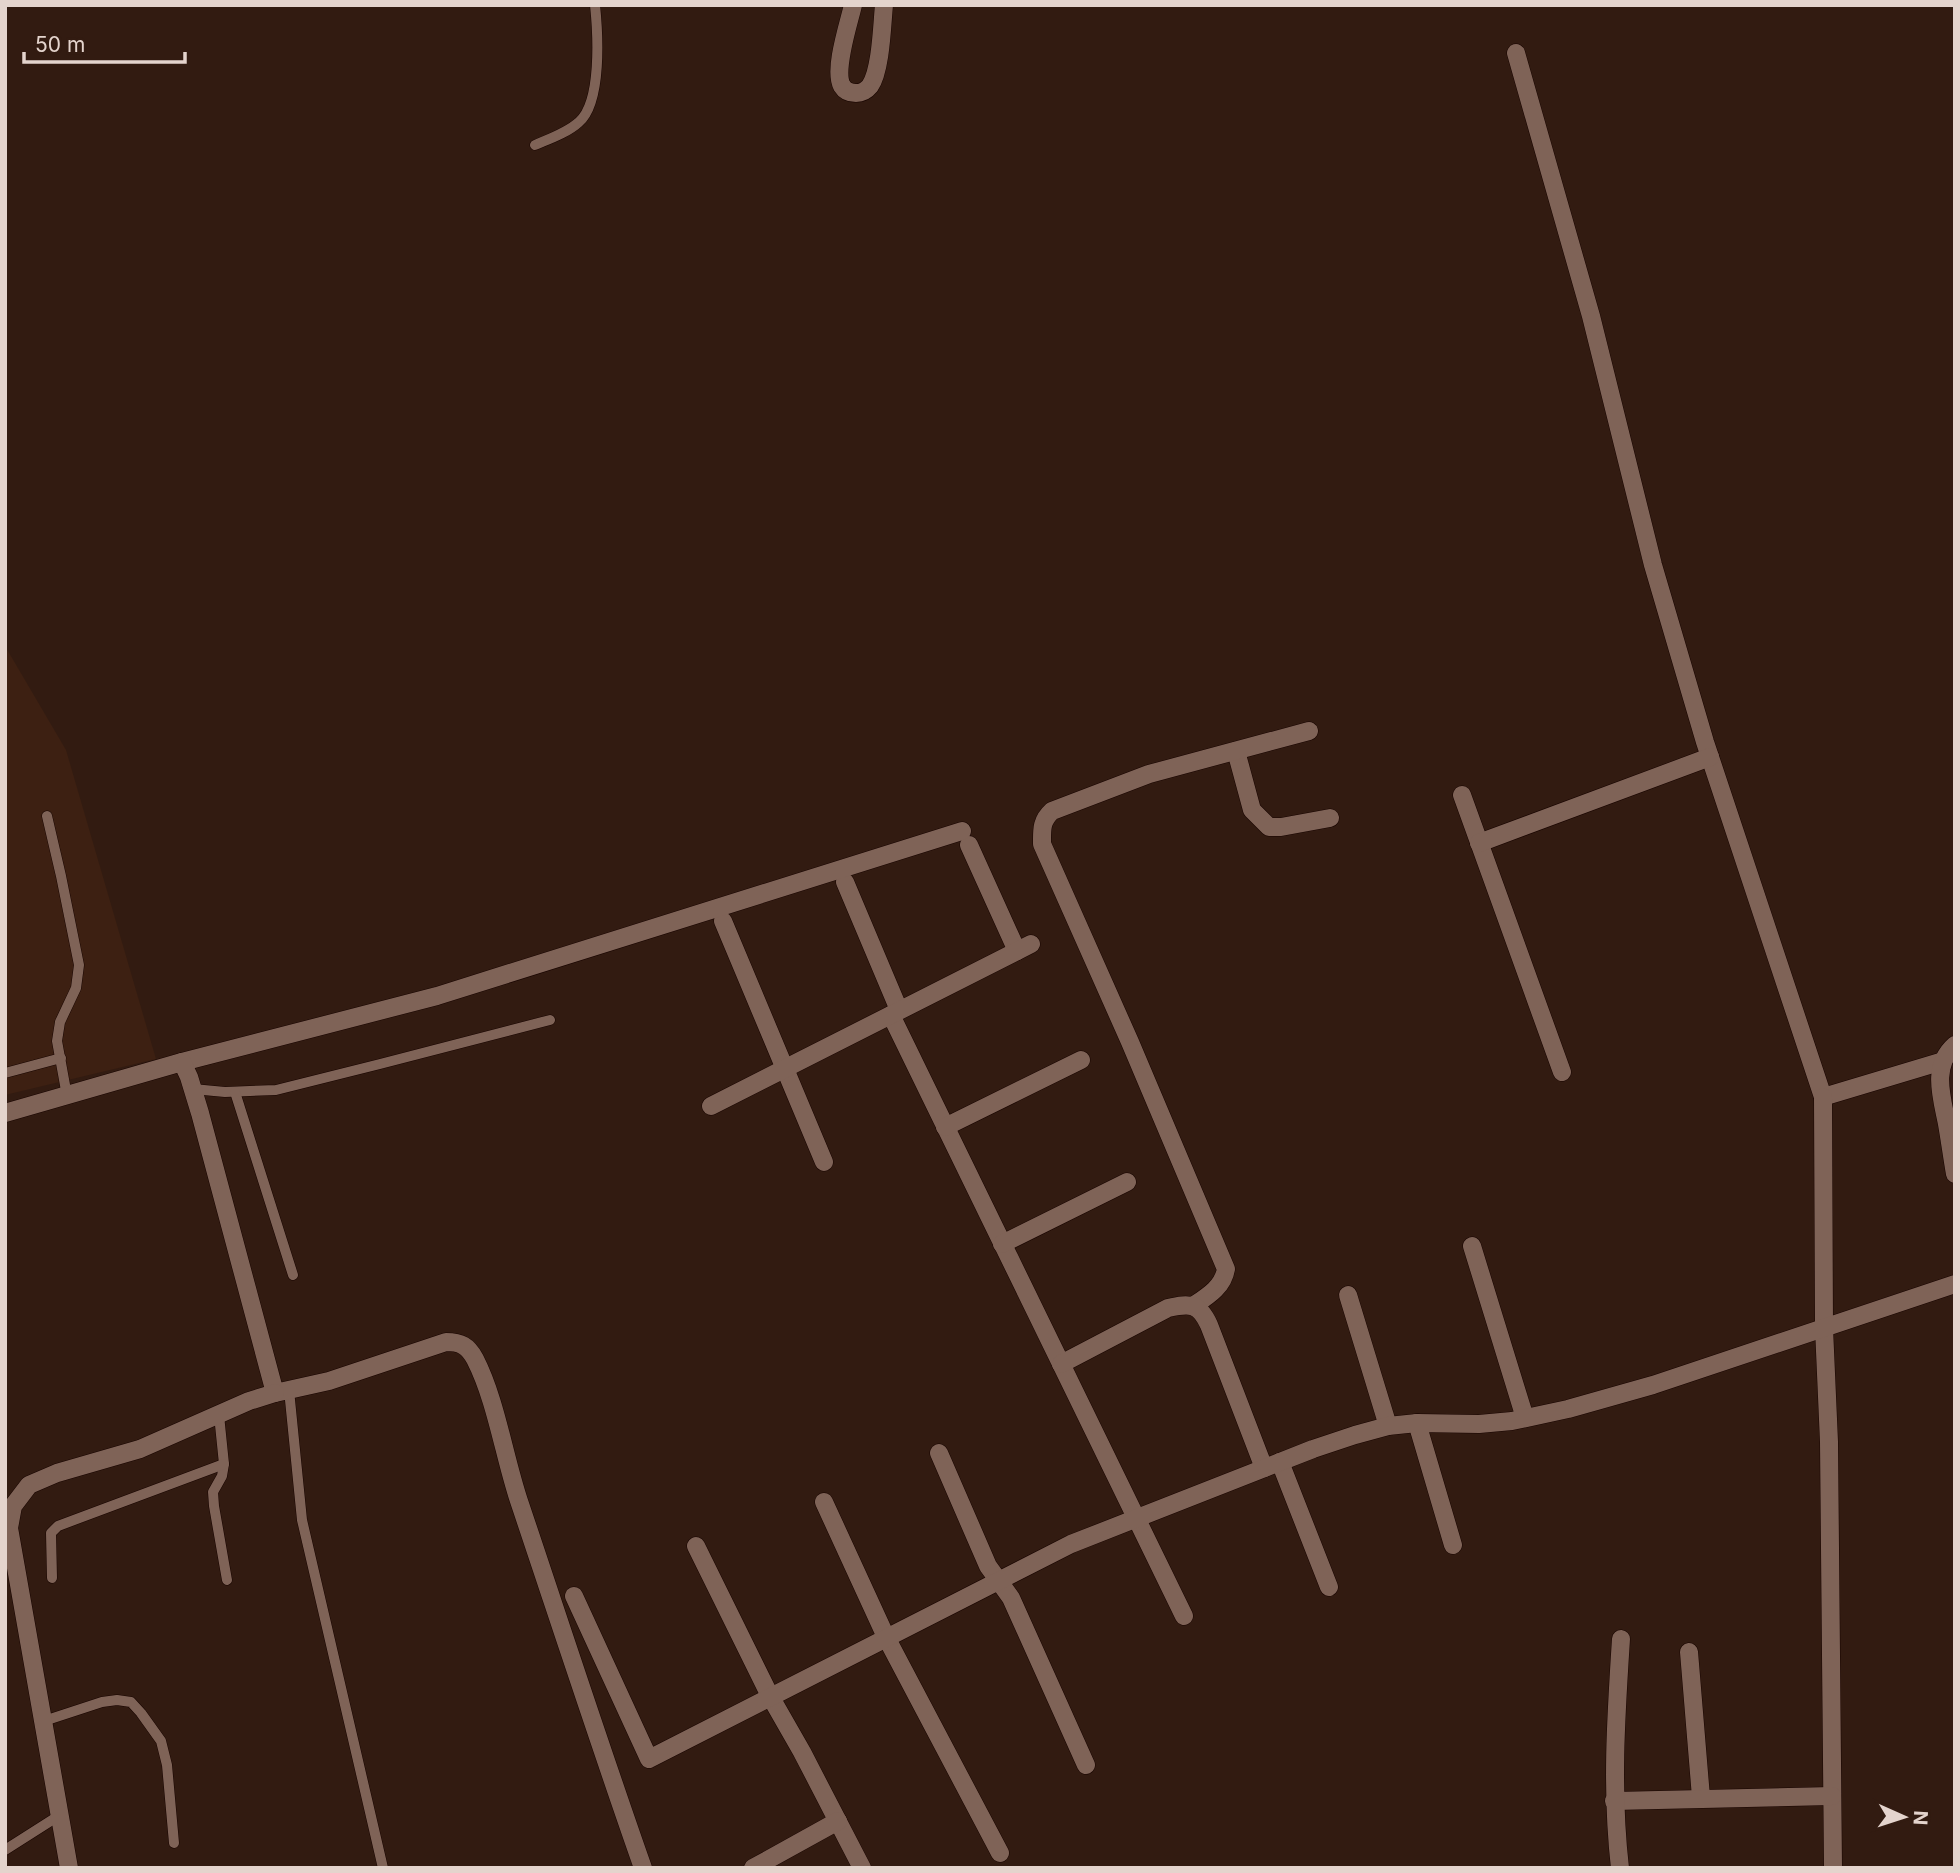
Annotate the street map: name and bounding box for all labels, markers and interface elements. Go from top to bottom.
scale bar [24,21,186,65]
text: 50 m [35,32,85,57]
north arrow [1869,1782,1939,1852]
text: N [1909,1810,1932,1826]

